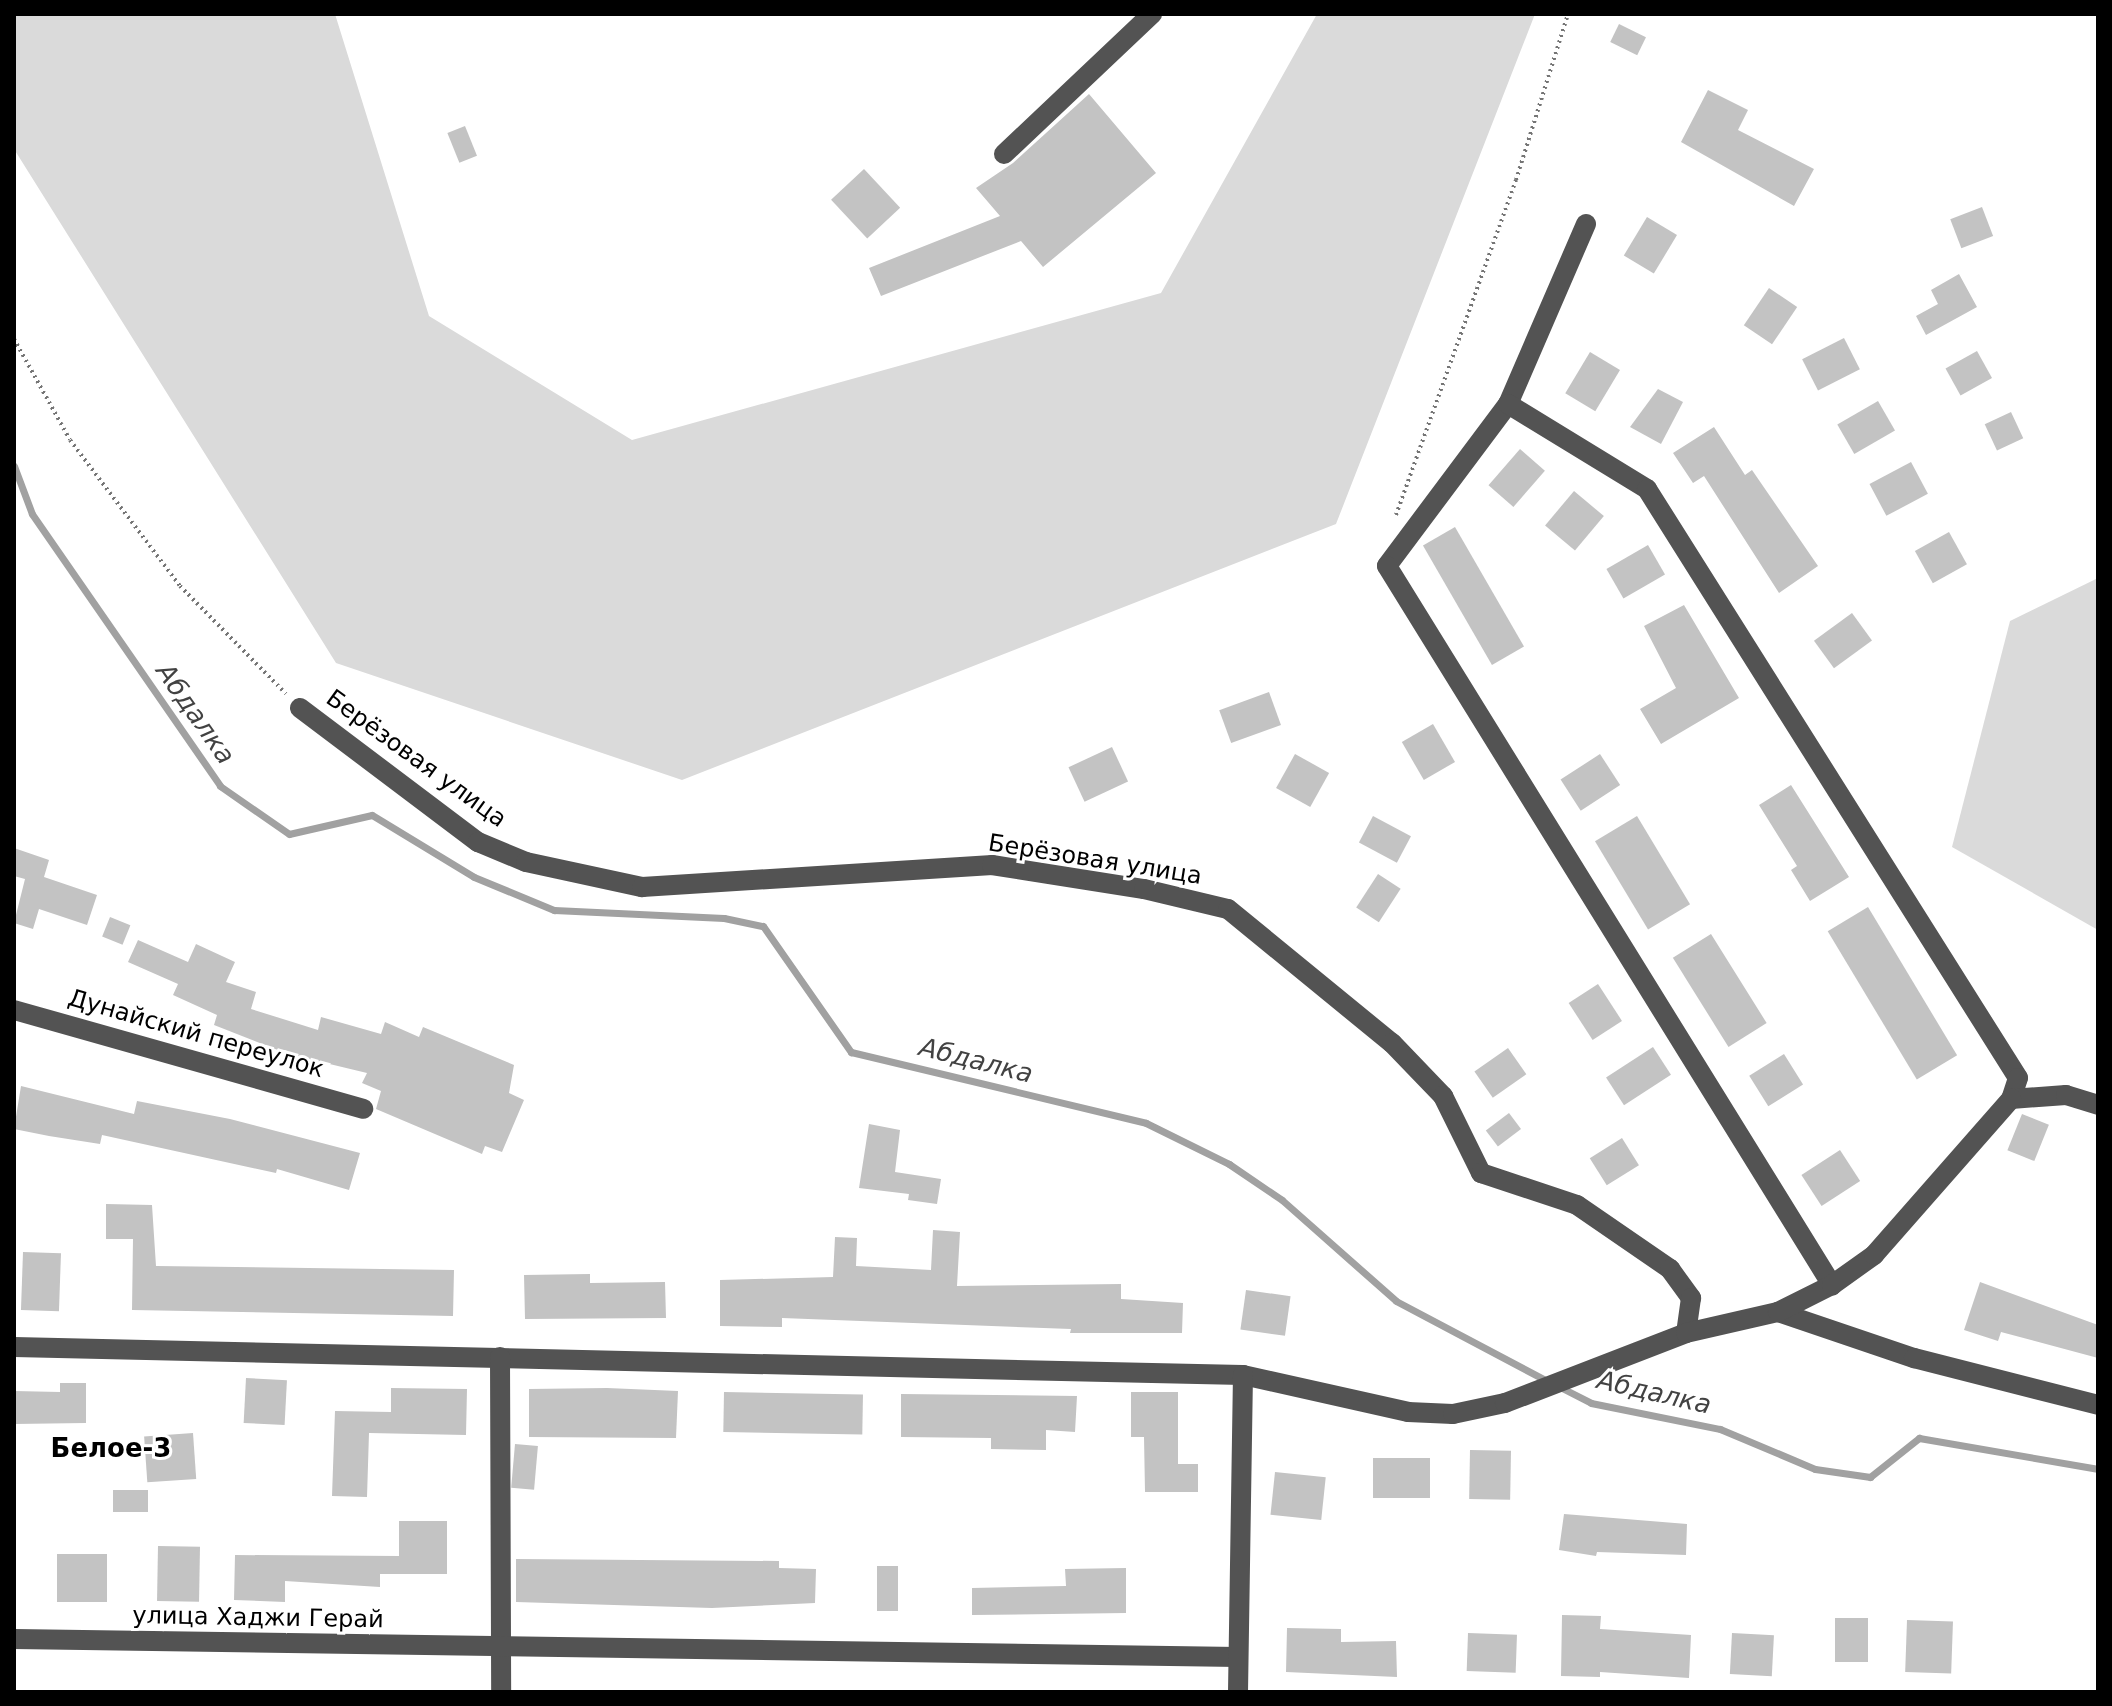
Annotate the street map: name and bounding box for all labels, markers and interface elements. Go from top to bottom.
water label: Абдалка [149,658,241,770]
street label: Берёзовая улица [320,684,512,834]
street label: Берёзовая улица [986,829,1204,891]
street label: Дунайский переулок [65,984,327,1084]
water label: Абдалка [916,1032,1036,1090]
water label: Абдалка [1594,1365,1714,1421]
district label: Белое-3 [51,1433,171,1465]
street label: улица Хаджи Герай [132,1601,384,1635]

